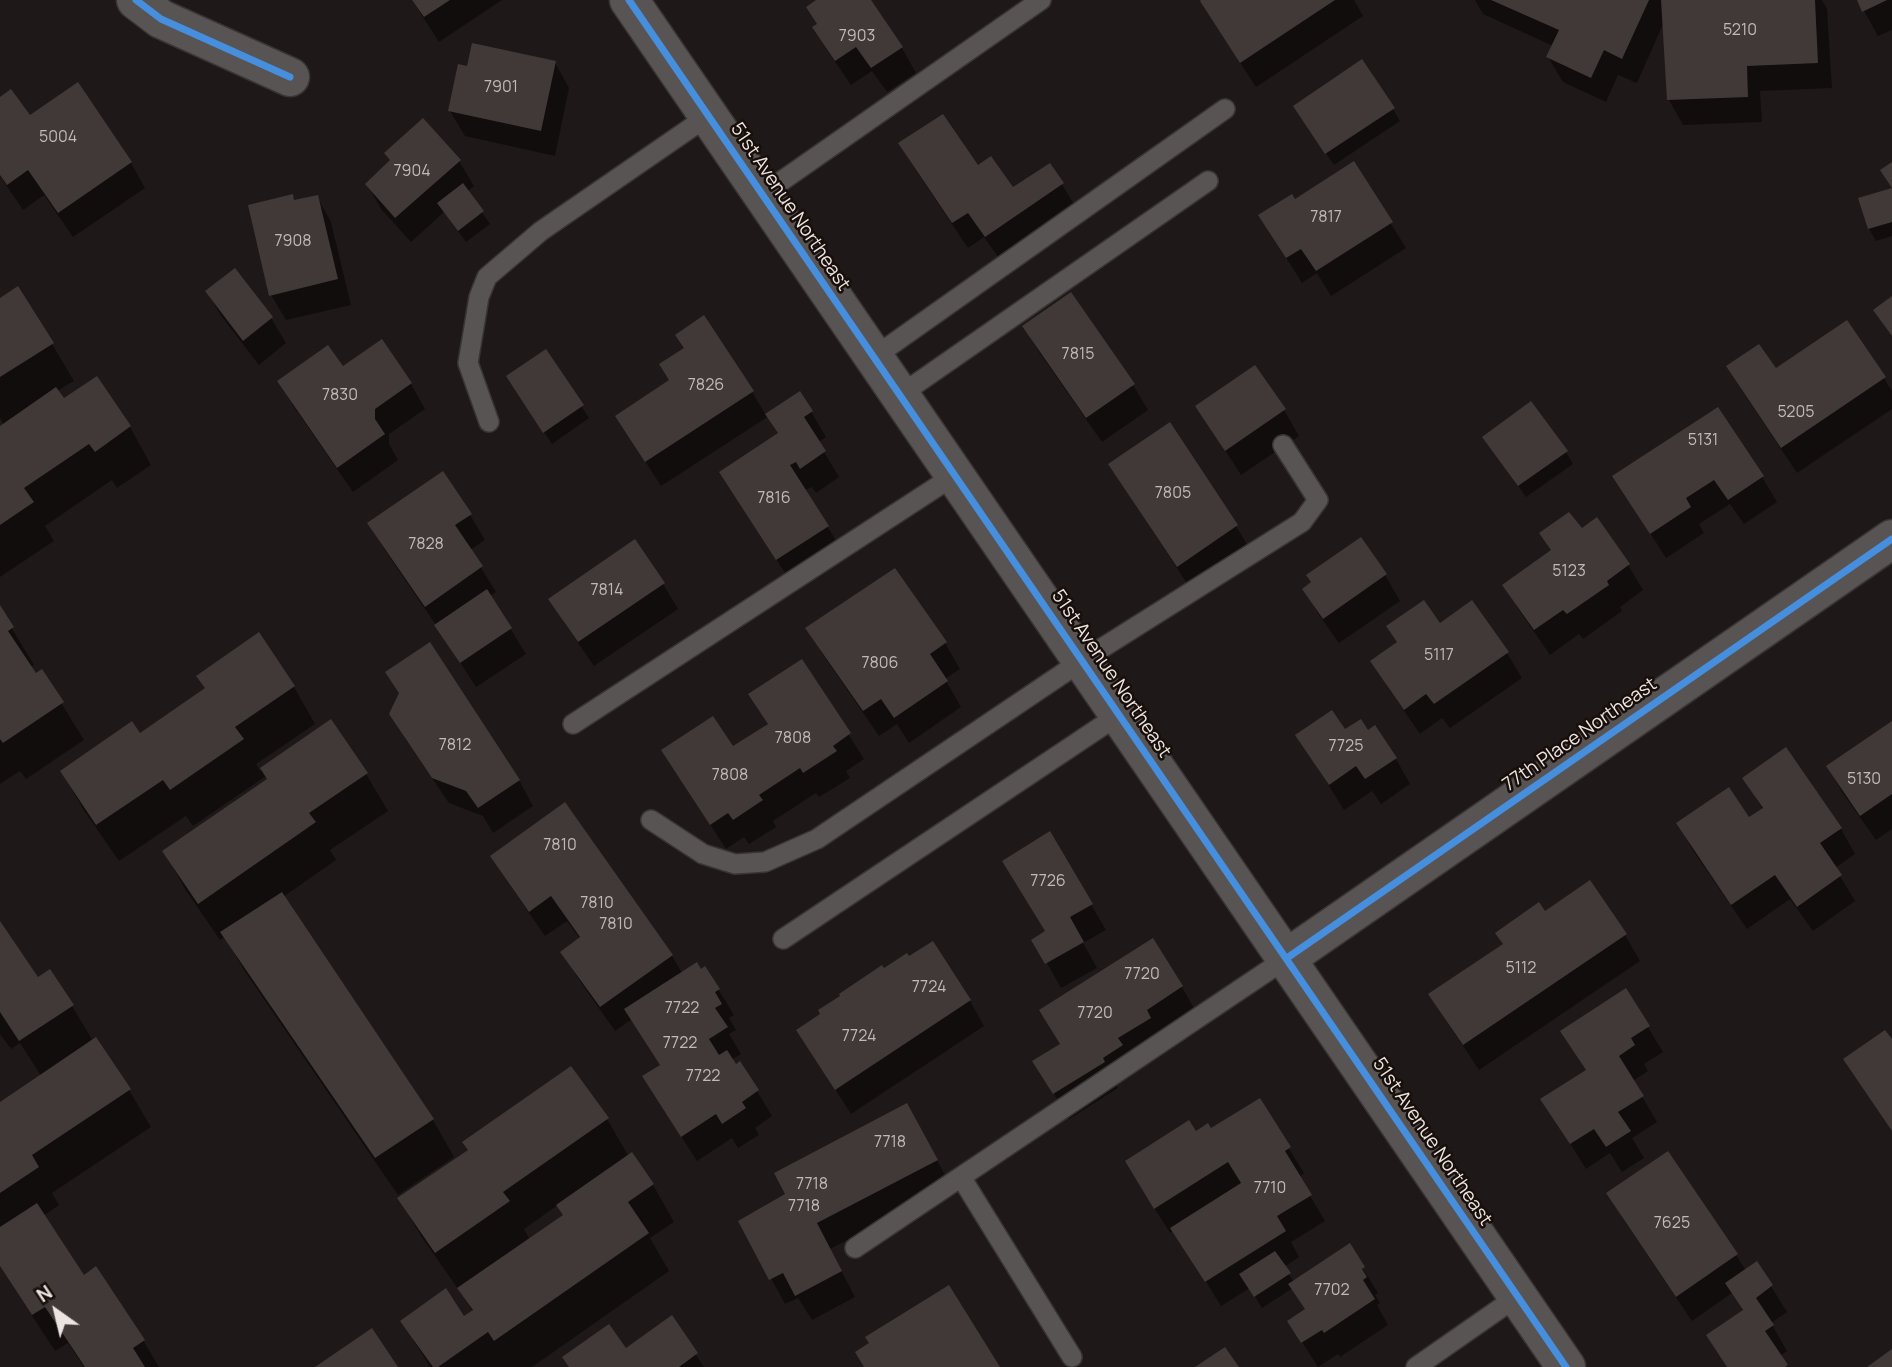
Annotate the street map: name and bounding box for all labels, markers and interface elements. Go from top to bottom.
house number: 5210 [1723,21,1757,41]
house number: 7903 [839,27,875,47]
house number: 7901 [484,78,518,98]
street label: 51st Avenue Northeast [725,119,855,295]
house number: 5004 [39,128,77,148]
house number: 7904 [393,162,431,182]
house number: 7817 [1310,208,1342,228]
house number: 7908 [274,232,312,252]
house number: 7815 [1062,345,1094,365]
house number: 7826 [688,376,724,396]
house number: 7830 [322,386,358,406]
house number: 5205 [1778,403,1814,423]
house number: 5131 [1688,431,1718,451]
house number: 7805 [1155,484,1191,504]
house number: 7816 [757,489,791,509]
house number: 7828 [408,535,444,555]
house number: 5123 [1552,562,1586,582]
house number: 7814 [591,581,623,601]
street label: 51st Avenue Northeast [1046,586,1176,762]
house number: 5117 [1424,646,1454,666]
house number: 7806 [861,654,899,674]
street label: 77th Place Northeast [1499,673,1661,797]
house number: 7808 [775,729,811,749]
house number: 7812 [439,736,471,756]
house number: 7725 [1329,737,1363,757]
house number: 7808 [712,766,748,786]
house number: 5130 [1847,770,1881,790]
house number: 7810 [543,836,577,856]
house number: 7726 [1030,872,1066,892]
house number: 7810 [580,894,614,914]
house number: 7810 [599,915,633,935]
house number: 5112 [1506,959,1536,979]
house number: 7720 [1124,965,1160,985]
house number: 7724 [912,978,946,998]
house number: 7722 [665,999,699,1019]
house number: 7720 [1077,1004,1113,1024]
house number: 7724 [842,1027,876,1047]
house number: 7722 [663,1034,697,1054]
street label: 51st Avenue Northeast [1367,1054,1497,1230]
house number: 7722 [686,1067,720,1087]
house number: 7718 [874,1133,906,1153]
house number: 7718 [796,1175,828,1195]
house number: 7710 [1254,1179,1286,1199]
house number: 7718 [788,1197,820,1217]
house number: 7625 [1654,1214,1690,1234]
north arrow [21,1276,91,1346]
text: N [31,1279,57,1308]
house number: 7702 [1314,1281,1350,1301]

